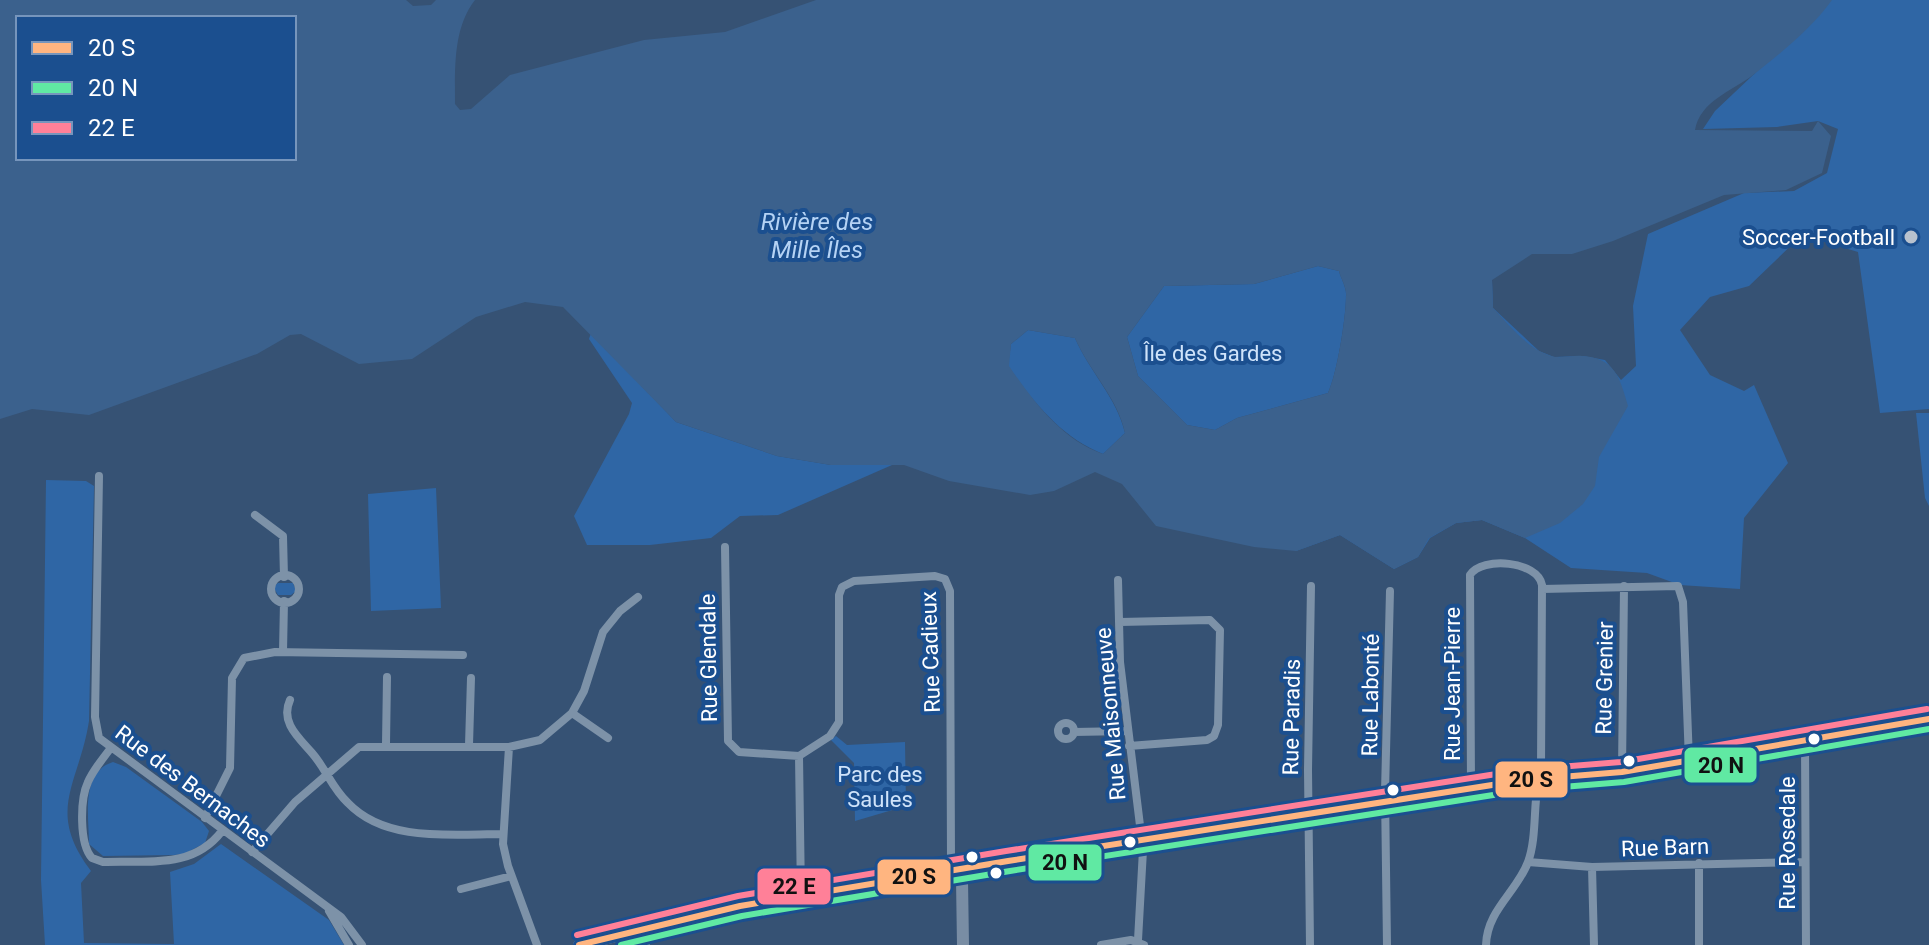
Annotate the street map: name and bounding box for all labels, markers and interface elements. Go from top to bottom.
legend [16,16,296,160]
text: 20 S [88,34,135,62]
text: 20 N [88,74,138,102]
text: 22 E [88,114,135,142]
water label: Rivière des Mille Îles [761,208,873,264]
place label: Soccer-Football [1742,225,1895,250]
marker: Soccer-Football [1902,228,1920,246]
park label: Île des Gardes [1143,341,1282,366]
street label: Rue Cadieux [916,591,945,713]
street label: Rue Glendale [695,594,722,722]
street label: Rue Jean-Pierre [1440,607,1465,761]
street label: Rue Grenier [1591,621,1618,735]
street label: Rue Maisonneuve [1090,626,1131,801]
street label: Rue Labonté [1357,634,1384,756]
street label: Rue Paradis [1278,658,1305,776]
street label: Rue des Bernaches [110,720,275,853]
unlabelled marker [1806,731,1822,747]
line badge: 20 N [1683,746,1758,784]
unlabelled marker [1621,753,1637,769]
text: 20 N [1698,753,1744,778]
line badge: 20 S [1494,760,1569,799]
park label: Parc des Saules [837,762,923,812]
text: 20 S [1509,767,1553,792]
street label: Rue Rosedale [1775,776,1800,910]
unlabelled marker [1385,782,1401,798]
street label: Rue Barn [1621,833,1709,862]
unlabelled marker [1122,834,1138,850]
line badge: 20 N [1027,843,1103,882]
unlabelled marker [964,849,980,865]
text: 20 N [1042,850,1088,875]
line badge: 20 S [876,858,952,896]
text: 20 S [892,864,936,889]
unlabelled marker [988,865,1004,881]
line badge: 22 E [756,867,832,906]
text: 22 E [772,874,816,899]

